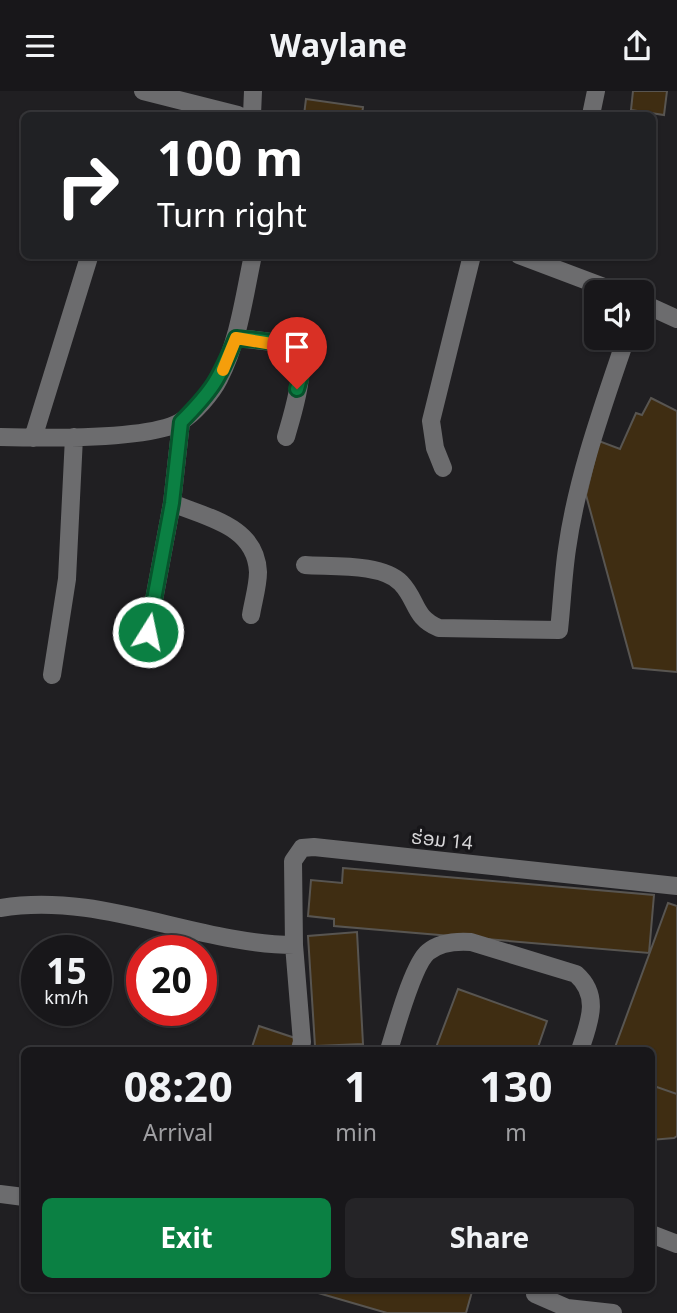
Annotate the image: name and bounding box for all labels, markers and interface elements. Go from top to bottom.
text: Waylane [270,19,407,72]
icon: menu [21,27,59,65]
icon: share [618,27,656,65]
text: 100 m [157,118,303,199]
icon: right [42,140,133,231]
text: Turn right [157,189,307,242]
map controls [584,280,654,350]
button: sound [584,280,654,350]
pin [267,317,327,389]
icon: arrive [278,328,316,366]
position arrow [111,595,185,669]
street label: ຮ່ອມ 14 [410,821,474,859]
speed limit sign: 20 [126,935,217,1026]
text: 15 [46,943,87,1000]
text: km/h [44,983,89,1012]
text: 08:20 [123,1052,233,1121]
text: 1 [344,1052,368,1121]
text: 130 [479,1052,553,1121]
text: Arrival [143,1114,213,1152]
text: min [335,1114,377,1152]
text: m [505,1114,527,1152]
button: Exit [42,1198,331,1278]
button: Share [345,1198,634,1278]

